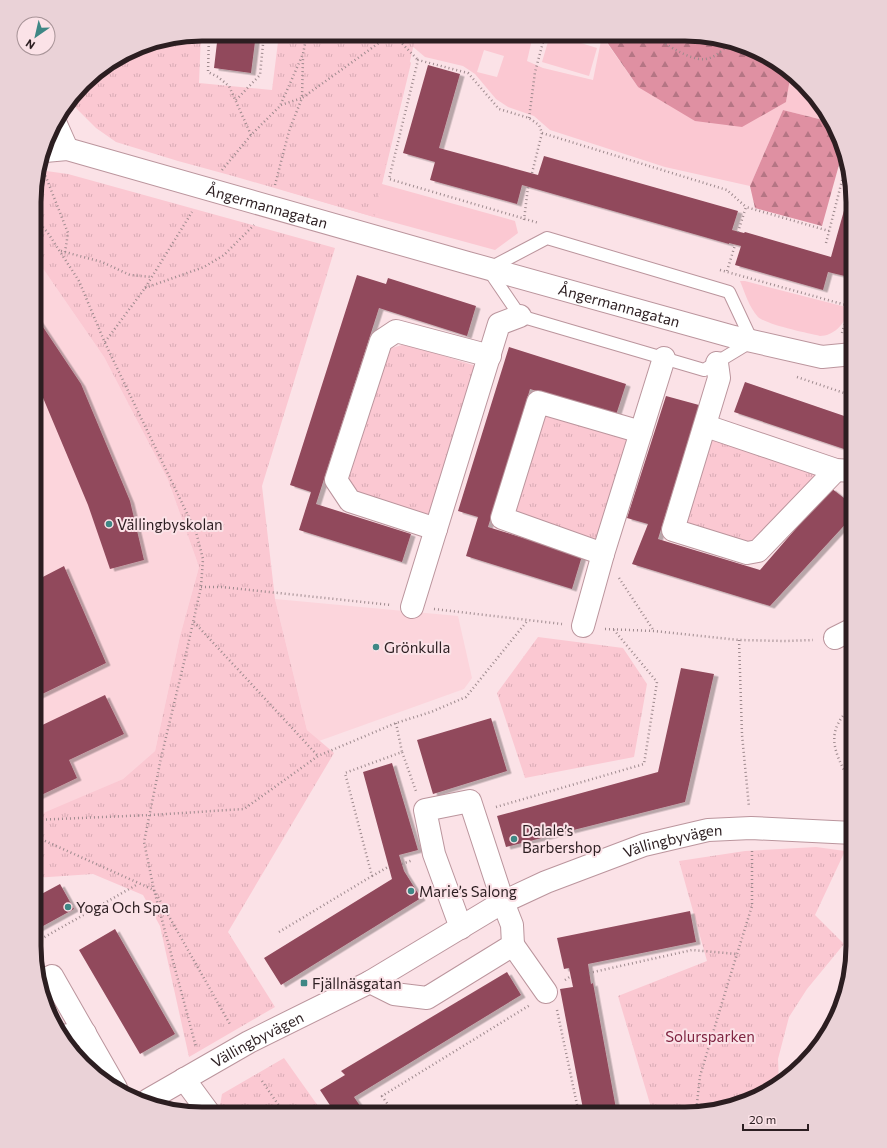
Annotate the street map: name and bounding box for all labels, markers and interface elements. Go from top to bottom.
north arrow [16,16,56,56]
text: N [23,37,37,52]
street label: Ångermannagatan [204,179,330,232]
street label: Ångermannagatan [556,279,682,331]
place label: Vällingbyskolan [117,515,223,533]
marker: Vällingbyskolan [104,519,114,529]
place label: Grönkulla [384,638,450,656]
marker: Grönkulla [371,642,381,652]
street label: Vällingbyvägen [620,820,723,861]
place label: Dalale’s Barbershop [522,821,601,856]
marker: Dalale’s Barbershop [509,834,519,844]
place label: Marie’s Salong [419,882,517,900]
marker: Marie’s Salong [406,886,416,896]
place label: Yoga Och Spa [76,898,169,916]
marker: Yoga Och Spa [63,902,73,912]
place label: Fjällnäsgatan [312,974,401,992]
marker: Fjällnäsgatan [299,978,309,988]
street label: Vällingbyvägen [208,1008,306,1071]
park label: Solursparken [665,1027,755,1045]
scale bar [743,1106,808,1132]
text: 20 m [749,1112,776,1126]

